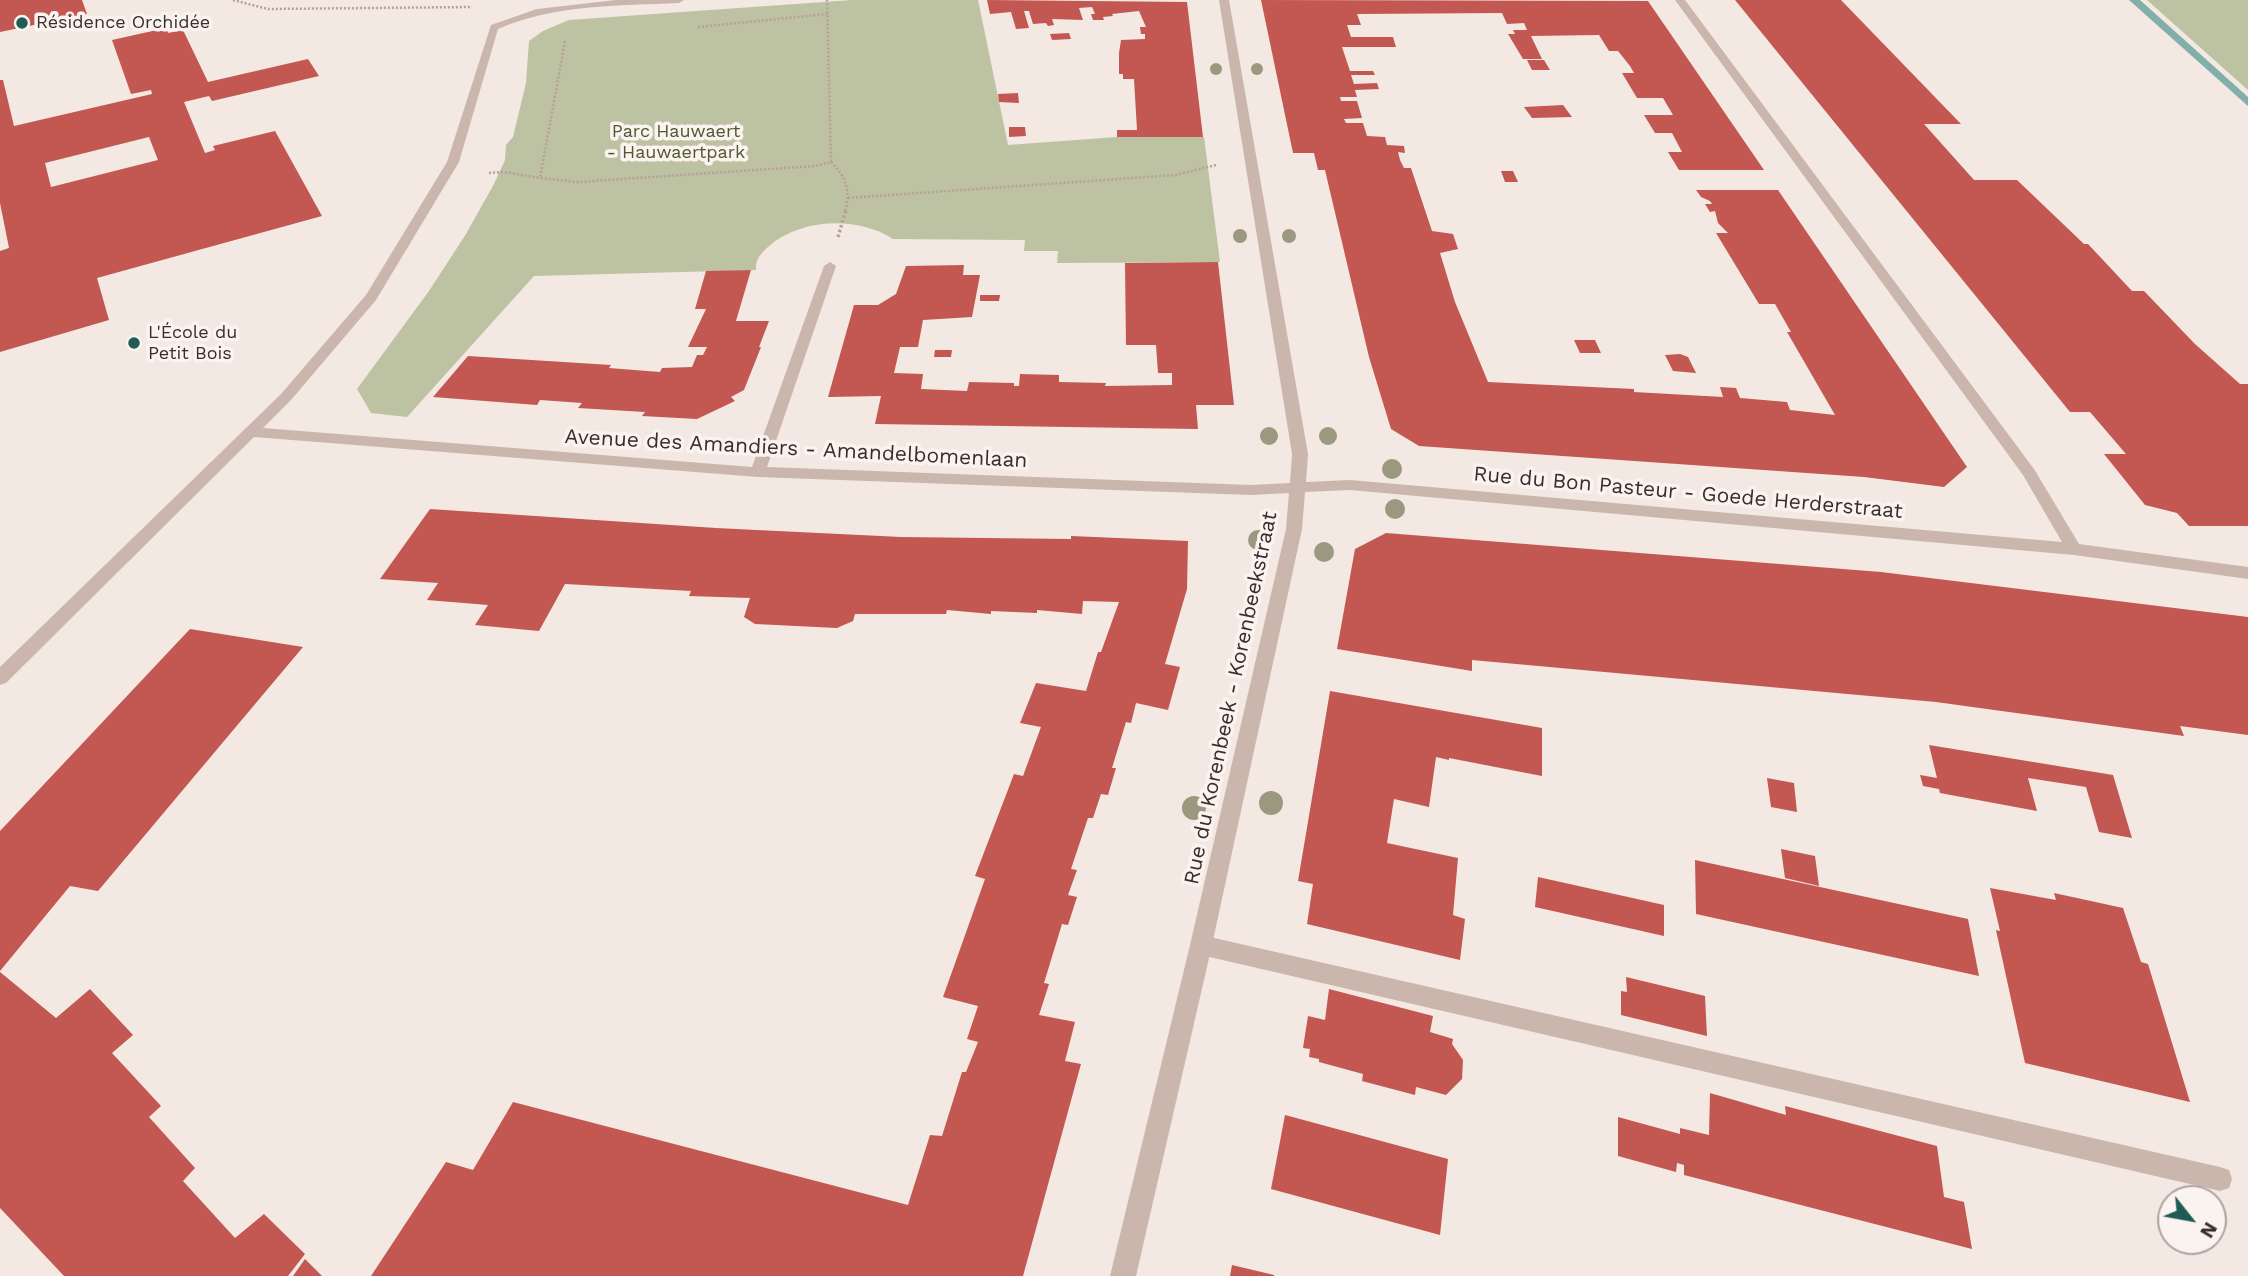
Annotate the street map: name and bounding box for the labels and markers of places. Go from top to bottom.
place label: Résidence Orchidée [36,12,210,34]
marker: Résidence Orchidée [14,15,30,31]
place label: L'École du Petit Bois [148,322,237,364]
marker: L'École du Petit Bois [126,335,142,351]

